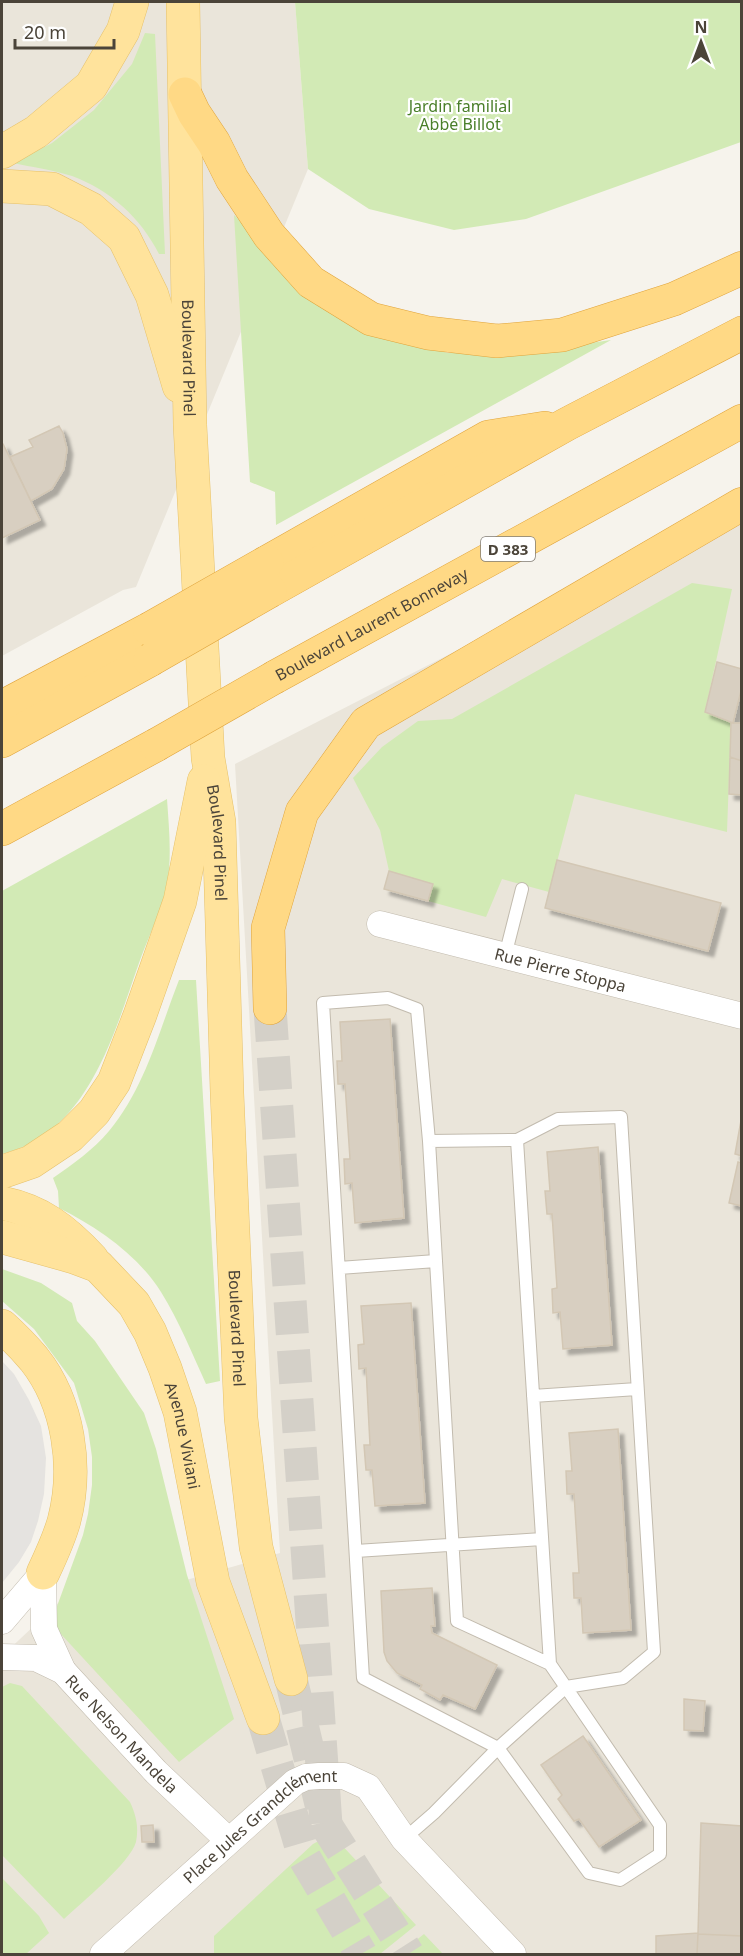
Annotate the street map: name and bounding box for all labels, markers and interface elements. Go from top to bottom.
scale bar [15,12,114,50]
north arrow [671,12,731,72]
text: N [694,16,708,38]
text: 20 m [24,20,66,44]
park label: Jardin familial Abbé Billot [407,95,511,135]
street label: Boulevard Pinel [177,299,201,417]
road number: D 383 [481,537,535,561]
street label: Boulevard Laurent Bonnevay [271,562,472,686]
street label: Boulevard Pinel [202,783,232,901]
street label: Rue Pierre Stoppa [492,943,628,997]
street label: Boulevard Pinel [224,1269,251,1387]
street label: Avenue Viviani [160,1379,206,1491]
street label: Rue Nelson Mandela [61,1670,183,1798]
street label: Place Jules Grandclément [178,1764,337,1888]

